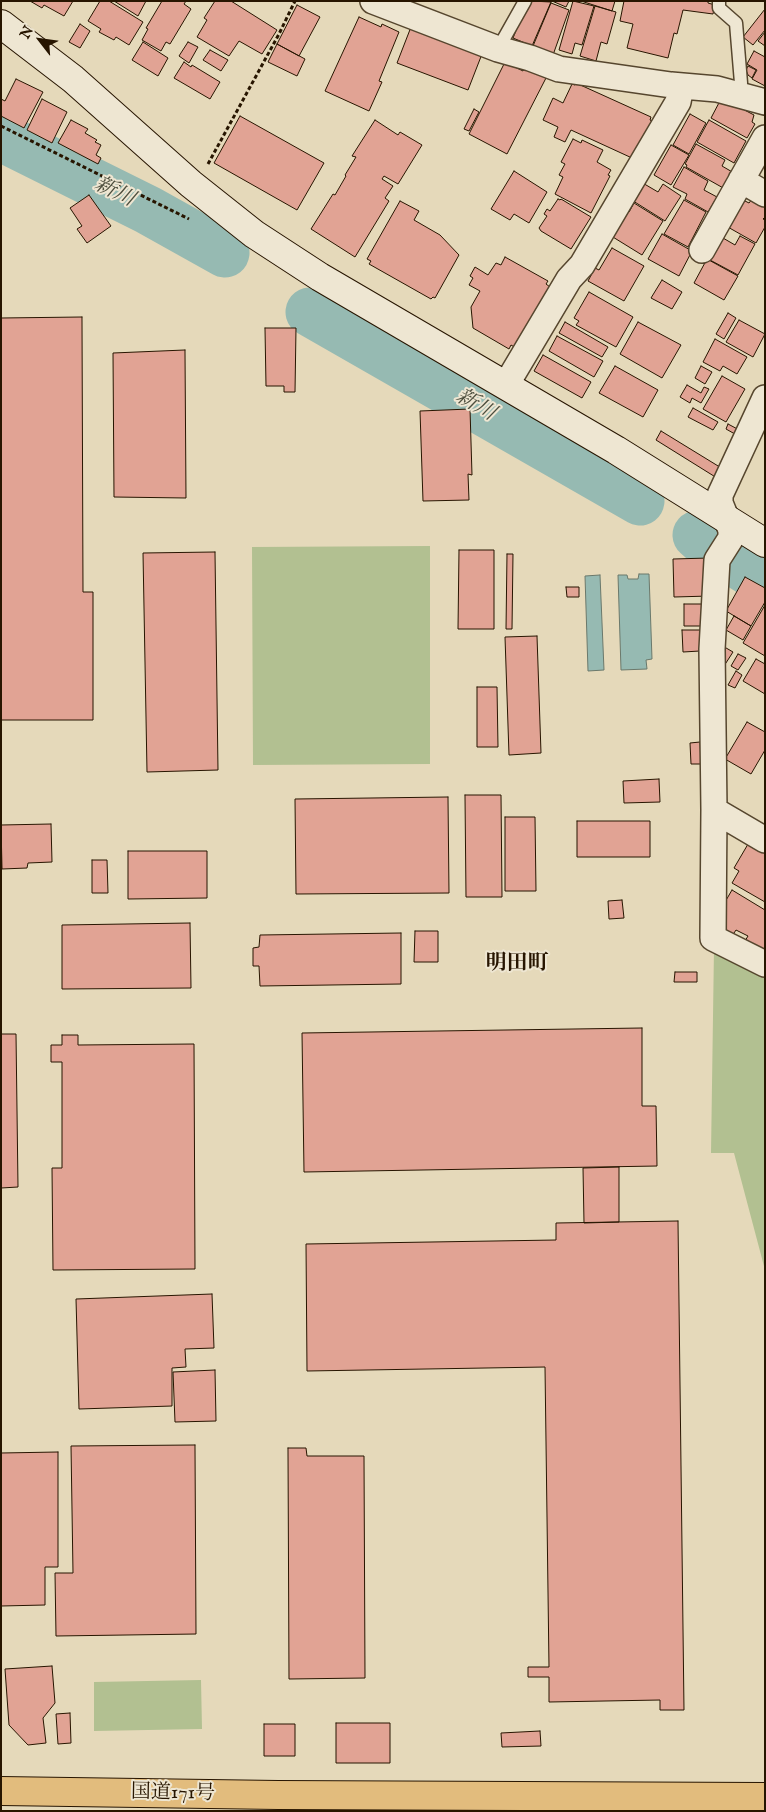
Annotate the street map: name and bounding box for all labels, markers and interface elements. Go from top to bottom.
north arrow [15,15,65,65]
text: N [16,23,38,42]
water label: 新川 [90,172,138,214]
water label: 新川 [451,385,499,427]
district label: 明田町 [486,952,548,978]
street label: 国道171号 [131,1781,215,1807]

